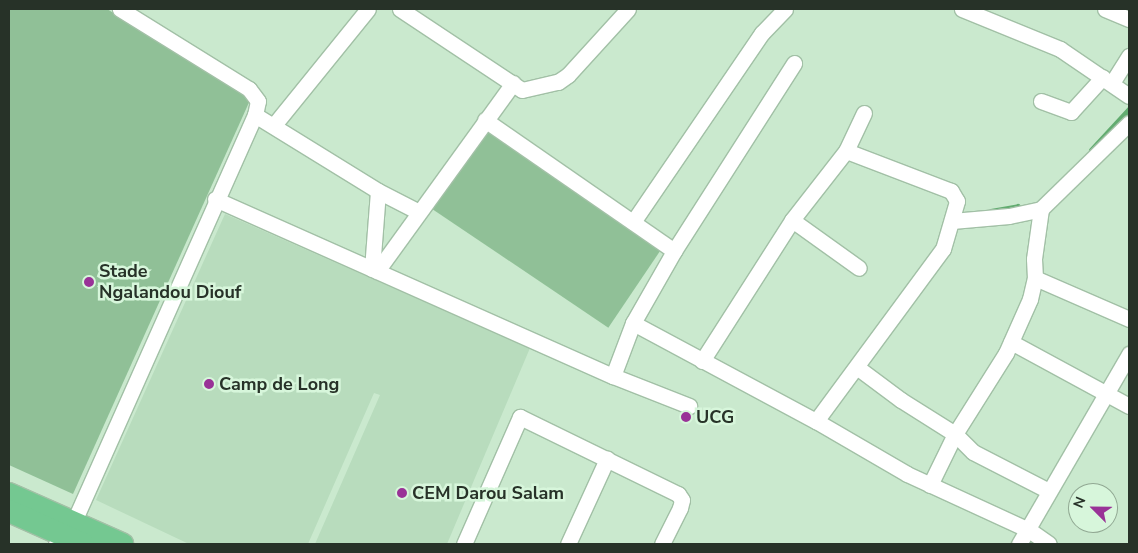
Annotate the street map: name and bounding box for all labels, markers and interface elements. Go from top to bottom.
place label: Stade Ngalandou Diouf [99,261,241,304]
marker: Stade Ngalandou Diouf [83,276,95,288]
place label: Camp de Long [219,373,339,395]
marker: Camp de Long [203,378,215,390]
place label: UCG [696,406,734,428]
marker: UCG [680,411,692,423]
place label: CEM Darou Salam [412,482,564,504]
north arrow [1068,483,1118,533]
marker: CEM Darou Salam [396,487,408,499]
text: N [1069,494,1090,511]

